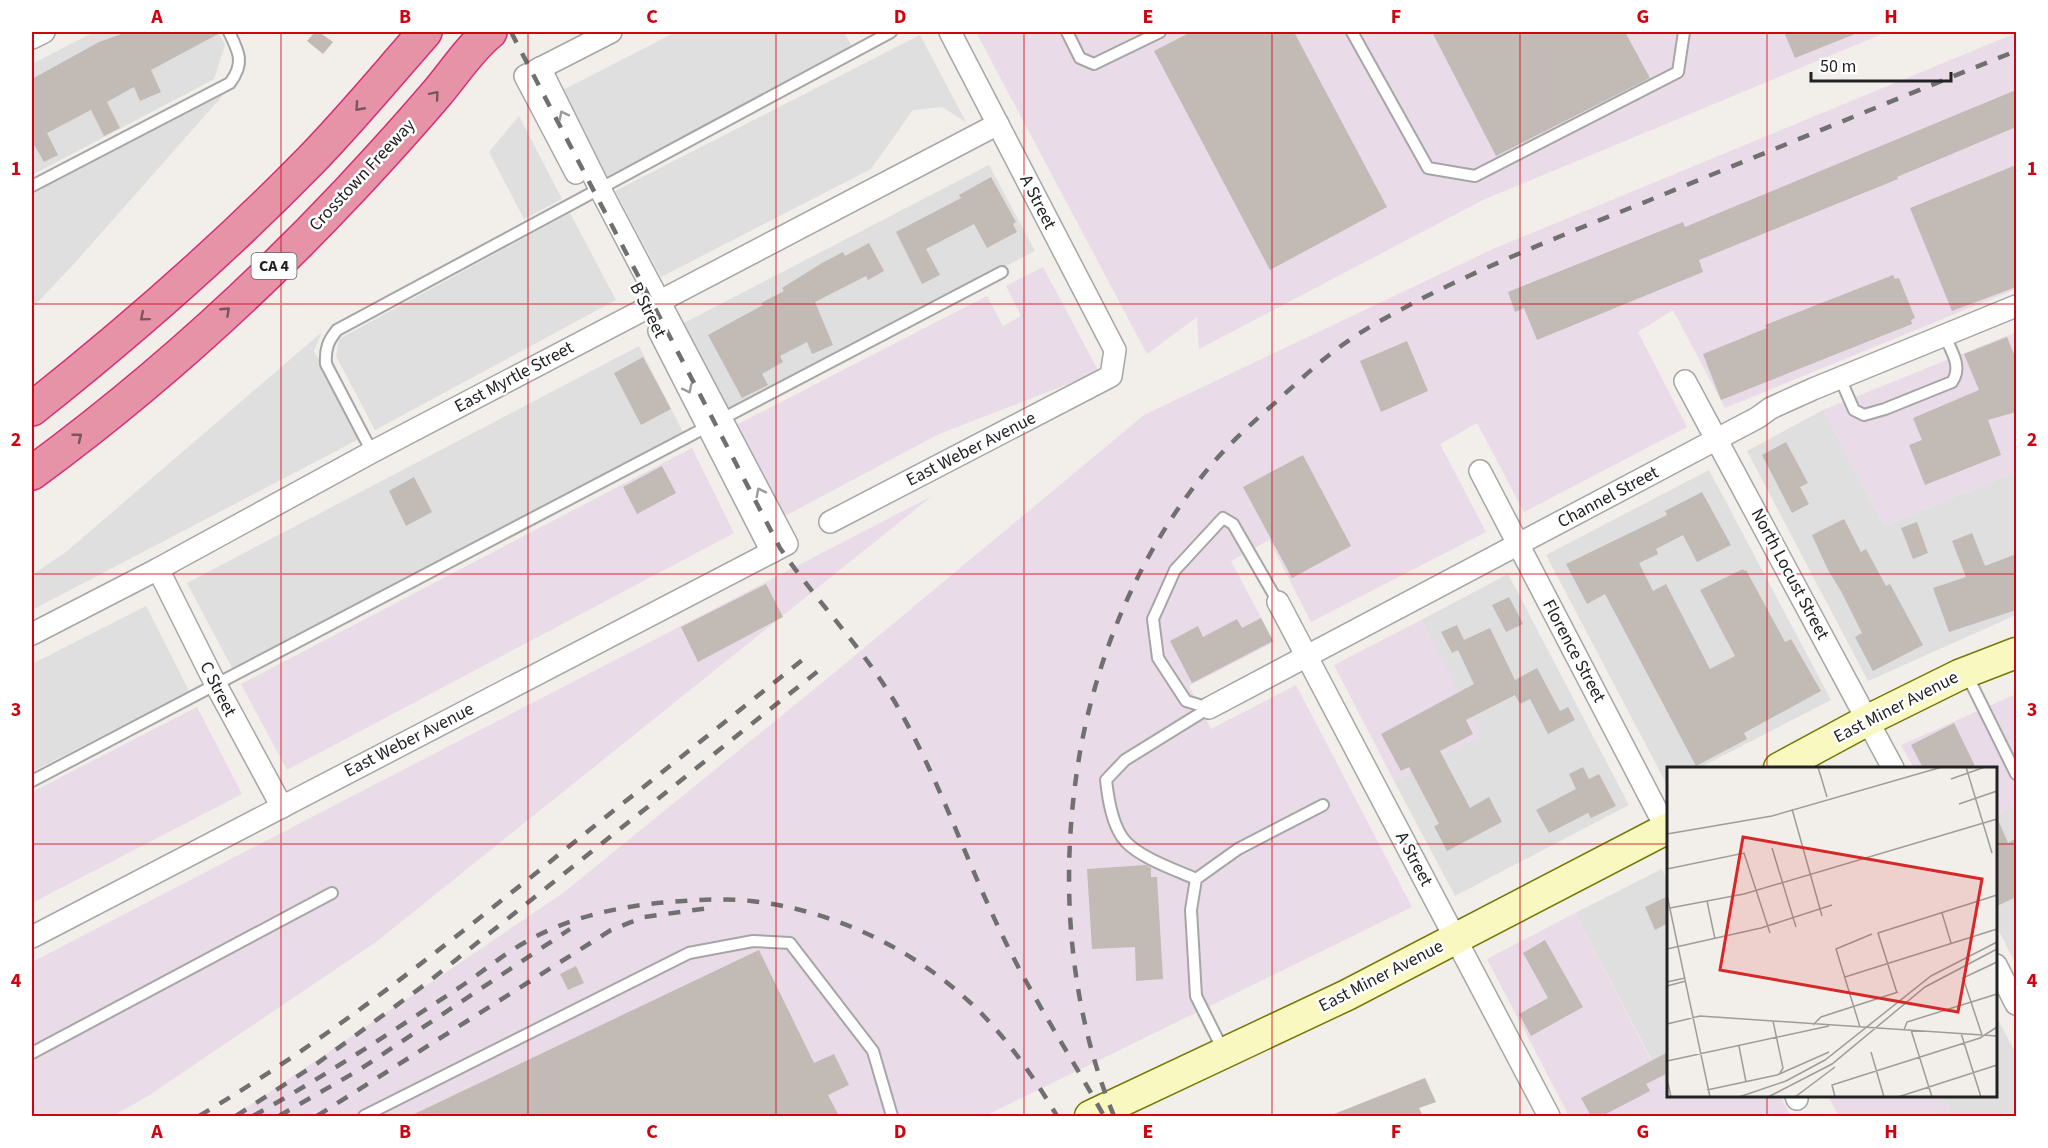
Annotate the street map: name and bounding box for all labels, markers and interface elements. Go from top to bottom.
text: A [150,3,163,31]
text: B [399,3,411,31]
text: C [646,3,658,31]
text: D [894,3,906,31]
text: E [1143,3,1153,31]
text: F [1391,3,1401,31]
text: G [1637,3,1649,31]
text: H [1884,3,1898,31]
scale bar [1811,45,1950,83]
text: 50 m [1820,54,1856,79]
one-way arrow [428,91,439,102]
one-way arrow [355,101,366,111]
one-way arrow [559,110,570,121]
street label: Crosstown Freeway [303,113,421,237]
text: 1 [11,155,21,183]
text: 1 [2027,155,2037,183]
street label: A Street [1014,170,1062,234]
road number: CA 4 [252,253,296,279]
street label: B Street [623,278,673,342]
one-way arrow [220,307,230,318]
one-way arrow [140,309,151,320]
street label: East Myrtle Street [450,335,578,419]
one-way arrow [681,382,693,393]
street label: East Weber Avenue [902,405,1040,493]
text: 2 [11,426,21,454]
text: 2 [2027,426,2037,454]
one-way arrow [71,433,82,444]
street label: Channel Street [1553,460,1663,534]
one-way arrow [756,488,767,499]
street label: North Locust Street [1745,504,1835,644]
street label: Florence Street [1536,595,1612,707]
street label: C Street [193,657,243,721]
street label: East Miner Avenue [1829,665,1963,749]
text: 3 [11,696,21,724]
street label: East Weber Avenue [340,696,478,784]
text: 3 [2027,696,2037,724]
inset map [1667,767,1997,1097]
street label: A Street [1389,827,1439,891]
street label: East Miner Avenue [1314,934,1448,1018]
text: 4 [11,967,22,995]
text: 4 [2027,967,2038,995]
text: A [150,1118,163,1146]
text: B [399,1118,411,1146]
text: C [646,1118,658,1146]
text: D [894,1118,906,1146]
text: E [1143,1118,1153,1146]
text: F [1391,1118,1401,1146]
text: G [1637,1118,1649,1146]
text: H [1884,1118,1898,1146]

